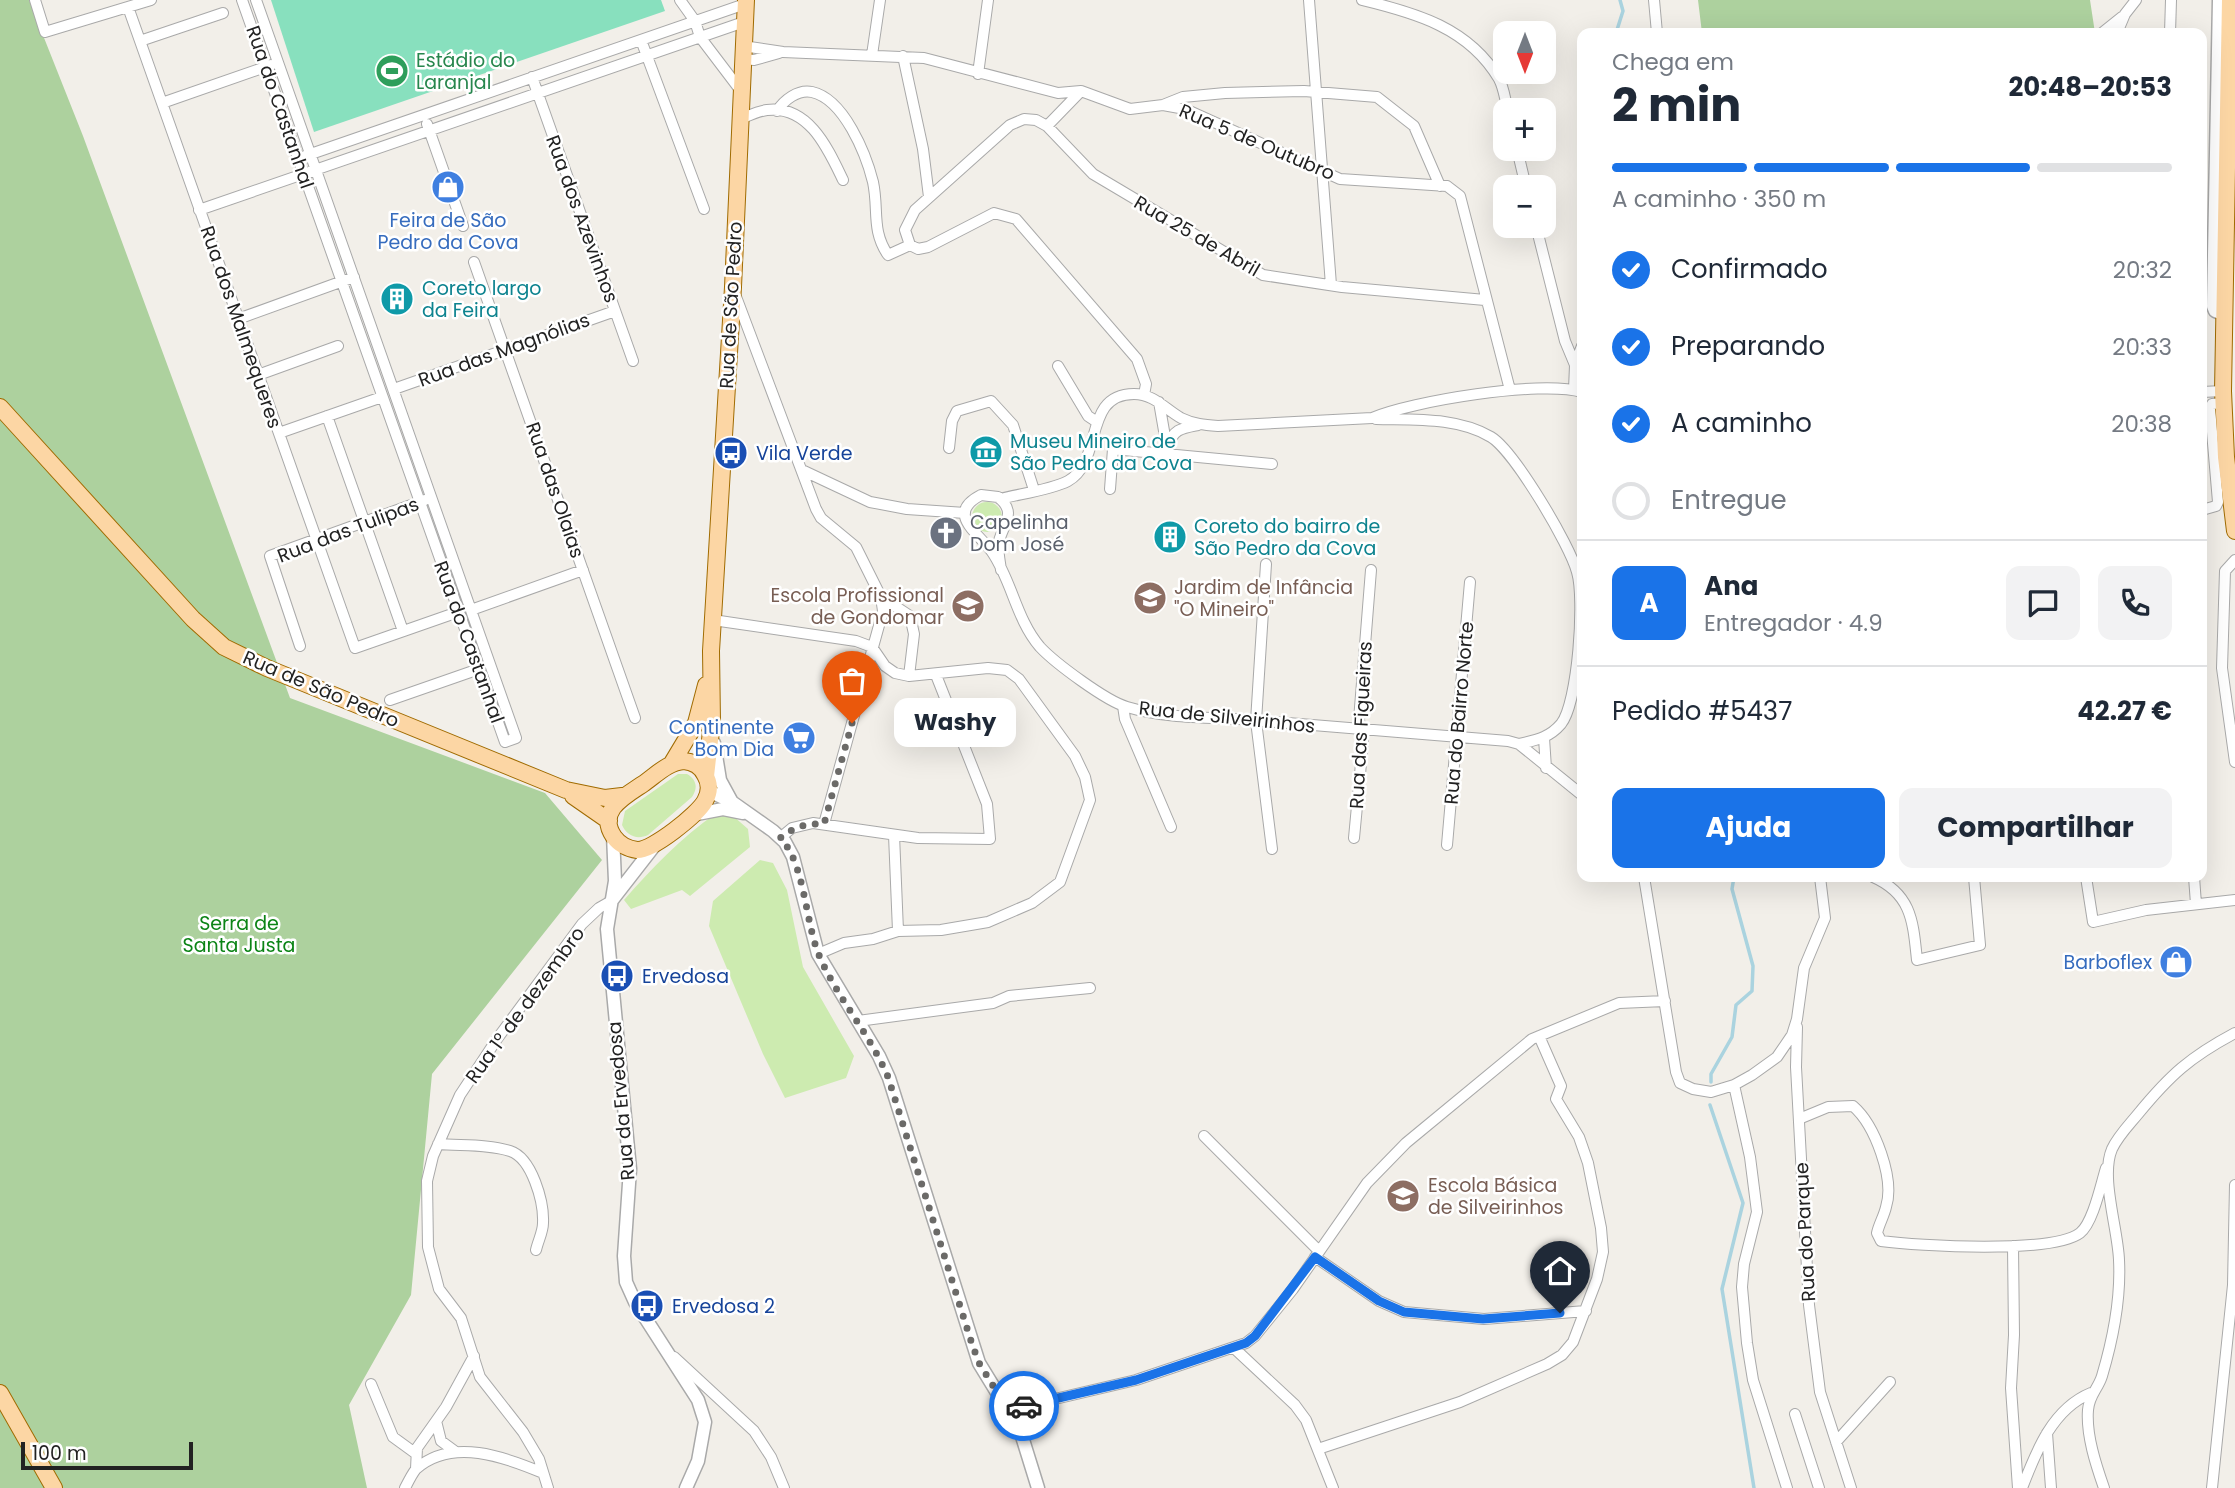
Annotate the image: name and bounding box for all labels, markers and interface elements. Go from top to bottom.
north arrow [1493,21,1556,84]
map controls [1493,21,1556,238]
street label: Rua do Castanhal [239,22,321,192]
text: Chega em [1612,46,1734,78]
place label: Estádio do Laranjal [416,47,515,96]
sports icon: Estádio do Laranjal [373,52,411,90]
text: 20:48–20:53 [2008,69,2172,105]
text: 2 min [1612,73,1741,137]
street label: Rua 5 de Outubro [1175,97,1339,187]
button: + [1493,98,1556,161]
street label: Rua dos Azevinhos [539,131,625,307]
shop icon: Feira de São Pedro da Cova [429,168,467,206]
button: − [1493,175,1556,238]
text: A caminho · 350 m [1612,183,1826,215]
street label: Rua 25 de Abril [1129,189,1265,283]
place label: Feira de São Pedro da Cova [377,207,519,256]
street label: Rua de São Pedro [713,221,749,389]
street label: Rua dos Malmequeres [194,222,288,432]
icon: check [1612,251,1650,289]
text: Confirmado [1671,251,1828,287]
text: 20:32 [2113,254,2172,286]
place label: Coreto largo da Feira [422,275,541,324]
building icon: Coreto largo da Feira [378,280,416,318]
street label: Rua das Magnólias [414,306,594,394]
icon: check [1612,328,1650,366]
text: Preparando [1671,328,1825,364]
text: 20:33 [2112,331,2172,363]
icon: check [1612,405,1650,443]
text: A caminho [1671,405,1812,441]
text: 20:38 [2111,408,2172,440]
street label: Rua das Olaias [519,418,591,562]
place label: Museu Mineiro de São Pedro da Cova [1010,428,1192,477]
museum icon: Museu Mineiro de São Pedro da Cova [967,433,1005,471]
bus stop icon: Vila Verde [712,434,750,472]
place label: Vila Verde [756,440,852,467]
text: Entregue [1671,482,1787,518]
street label: Rua das Tulipas [273,491,423,569]
place label: Capelinha Dom José [970,509,1069,558]
place label: Coreto do bairro de São Pedro da Cova [1194,513,1380,562]
church icon: Capelinha Dom José [927,514,965,552]
building icon: Coreto do bairro de São Pedro da Cova [1151,518,1189,556]
street label: Rua do Castanhal [427,557,511,727]
button: chat [2006,566,2080,640]
button: phone [2098,566,2172,640]
text: Ana [1704,568,1758,604]
place label: Jardim de Infância "O Mineiro" [1174,574,1353,623]
school or university icon: Jardim de Infância "O Mineiro" [1131,579,1169,617]
place label: Escola Profissional de Gondomar [771,582,944,631]
text: A [1639,585,1659,621]
school or university icon: Escola Profissional de Gondomar [949,587,987,625]
text: Entregador · 4.9 [1704,607,1883,639]
street label: Rua do Bairro Norte [1438,620,1480,806]
street label: Rua das Figueiras [1343,640,1379,810]
street label: Rua de São Pedro [239,644,403,734]
pin [822,651,882,723]
icon: bag [833,662,871,700]
text: Pedido #5437 [1612,693,1792,729]
text: 42.27 € [2077,693,2172,729]
street label: Rua de Silveirinhos [1138,694,1316,740]
callout: Washy [894,698,1016,748]
text: Washy [914,706,996,738]
place label: Continente Bom Dia [669,714,774,763]
supermarket icon: Continente Bom Dia [780,719,818,757]
button: Ajuda [1612,788,1885,868]
button: Compartilhar [1899,788,2172,868]
park label: Serra de Santa Justa [183,910,295,959]
street label: Rua 1º de dezembro [459,921,591,1089]
shop icon: Barboflex [2157,943,2195,981]
place label: Barboflex [2064,949,2152,976]
bus stop icon: Ervedosa [598,957,636,995]
place label: Ervedosa [642,963,729,990]
street label: Rua da Ervedosa [601,1020,641,1182]
street label: Rua do Parque [1788,1162,1822,1302]
place label: Escola Básica de Silveirinhos [1428,1172,1563,1221]
school or university icon: Escola Básica de Silveirinhos [1384,1177,1422,1215]
pin [1530,1241,1590,1313]
icon: home [1541,1252,1579,1290]
bus stop icon: Ervedosa 2 [628,1287,666,1325]
place label: Ervedosa 2 [672,1293,775,1320]
courier [989,1371,1059,1441]
icon: car [1005,1387,1043,1425]
scale bar [21,1439,192,1471]
text: 100 m [32,1440,87,1467]

